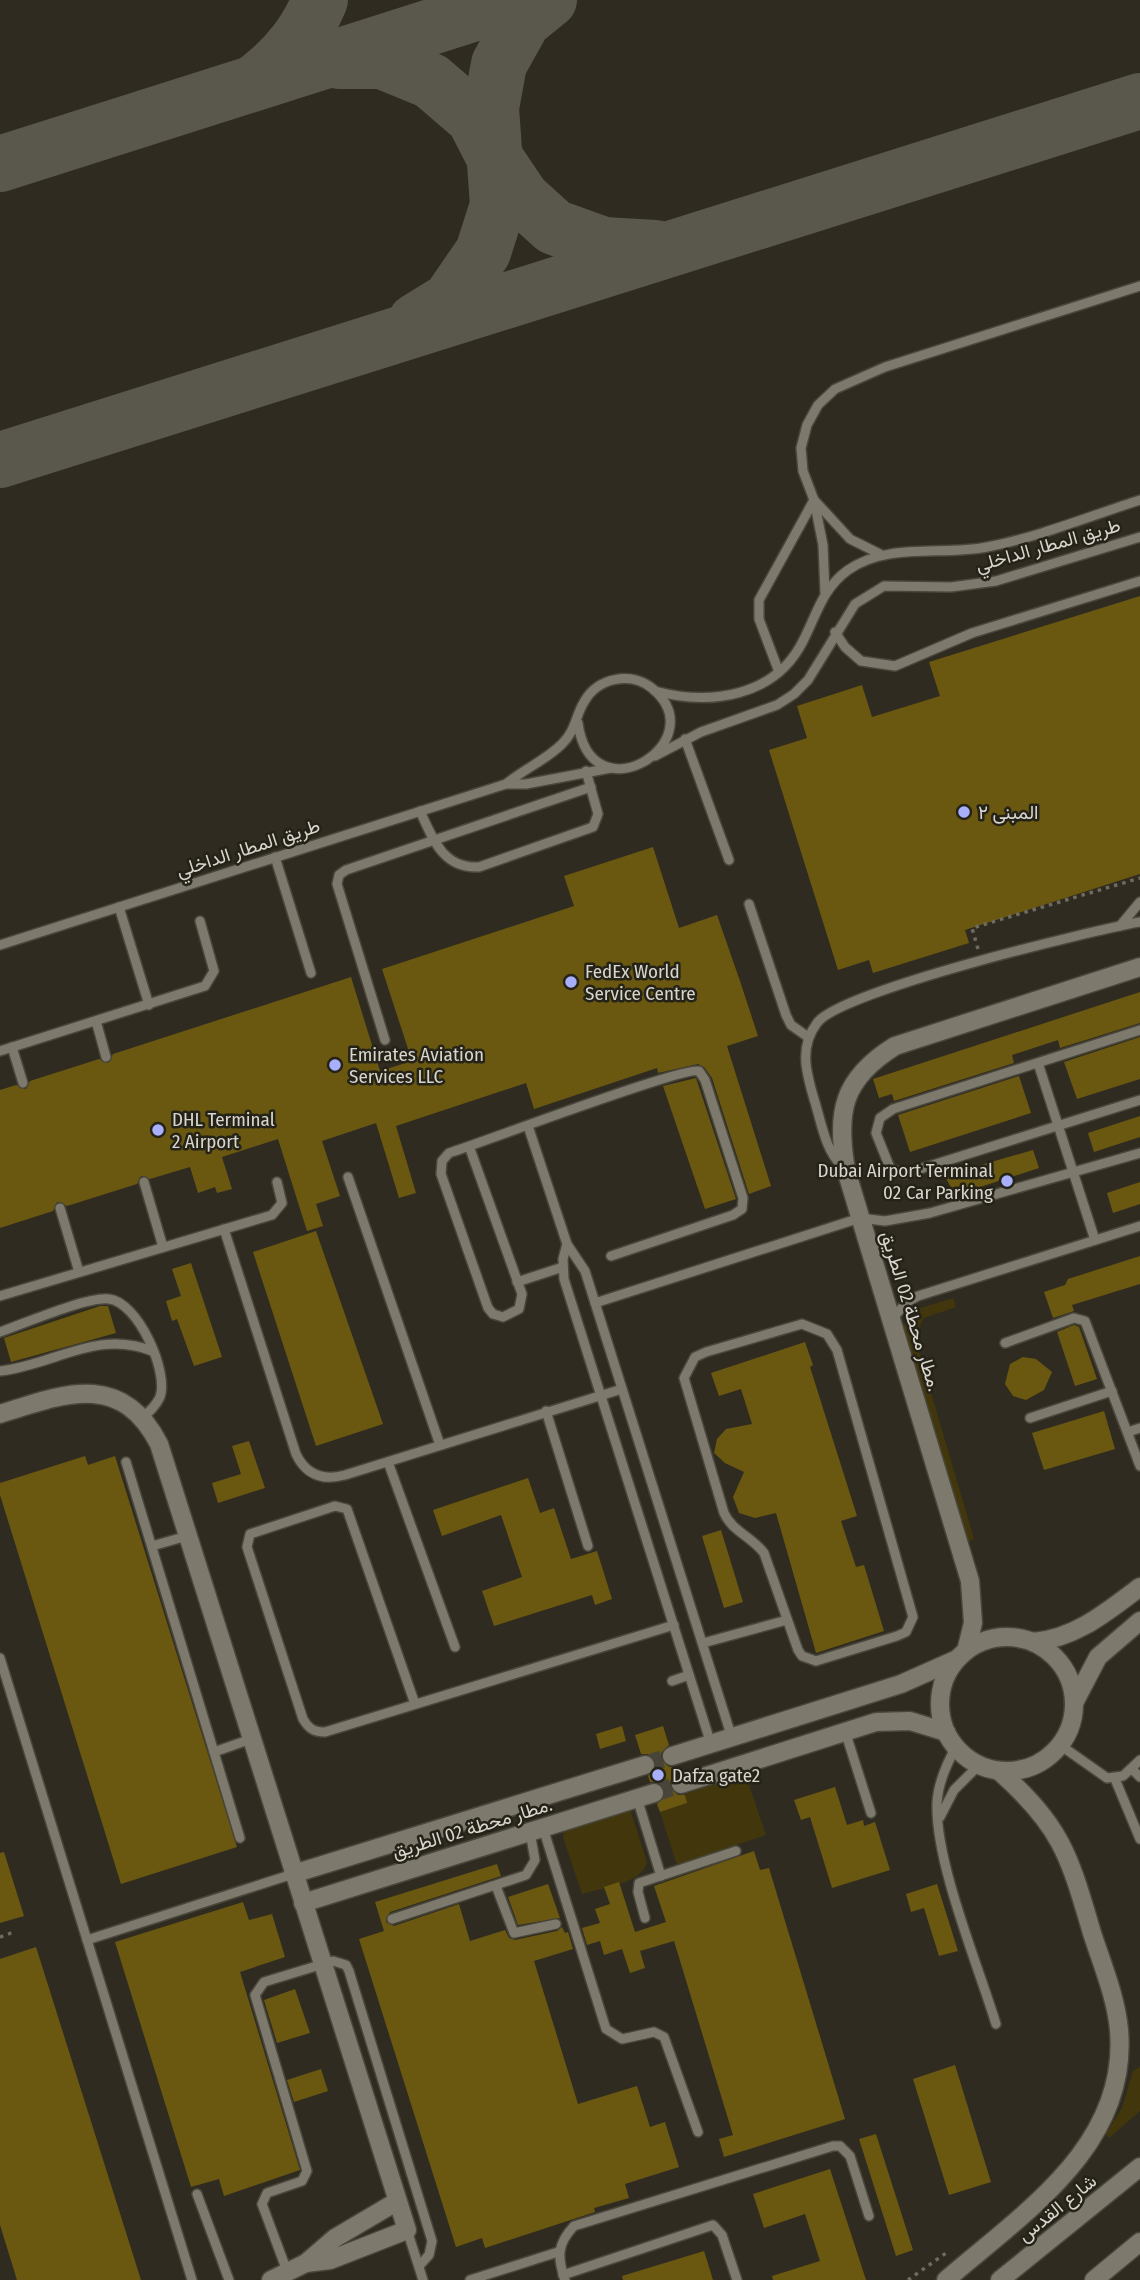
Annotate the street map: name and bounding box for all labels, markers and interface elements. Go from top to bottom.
street label: طريق المطار الداخلي [973,513,1124,581]
place label: المبنى ٢ [978,801,1039,824]
marker: المبنى ٢ [956,804,972,820]
street label: طريق المطار الداخلي [173,814,324,886]
place label: FedEx World Service Centre [585,960,696,1005]
marker: FedEx World Service Centre [563,974,579,990]
place label: Emirates Aviation Services LLC [349,1043,484,1088]
marker: Emirates Aviation Services LLC [327,1057,343,1073]
place label: DHL Terminal 2 Airport [172,1108,275,1153]
marker: DHL Terminal 2 Airport [150,1122,166,1138]
place label: Dubai Airport Terminal 02 Car Parking [817,1159,993,1204]
marker: Dubai Airport Terminal 02 Car Parking [999,1173,1015,1189]
street label: مطار محطة 02 الطريق. [876,1228,946,1394]
place label: Dafza gate2 [672,1764,760,1787]
marker: Dafza gate2 [650,1767,666,1783]
street label: مطار محطة 02 الطريق. [389,1793,555,1863]
street label: شارع القدس [1013,2169,1102,2247]

